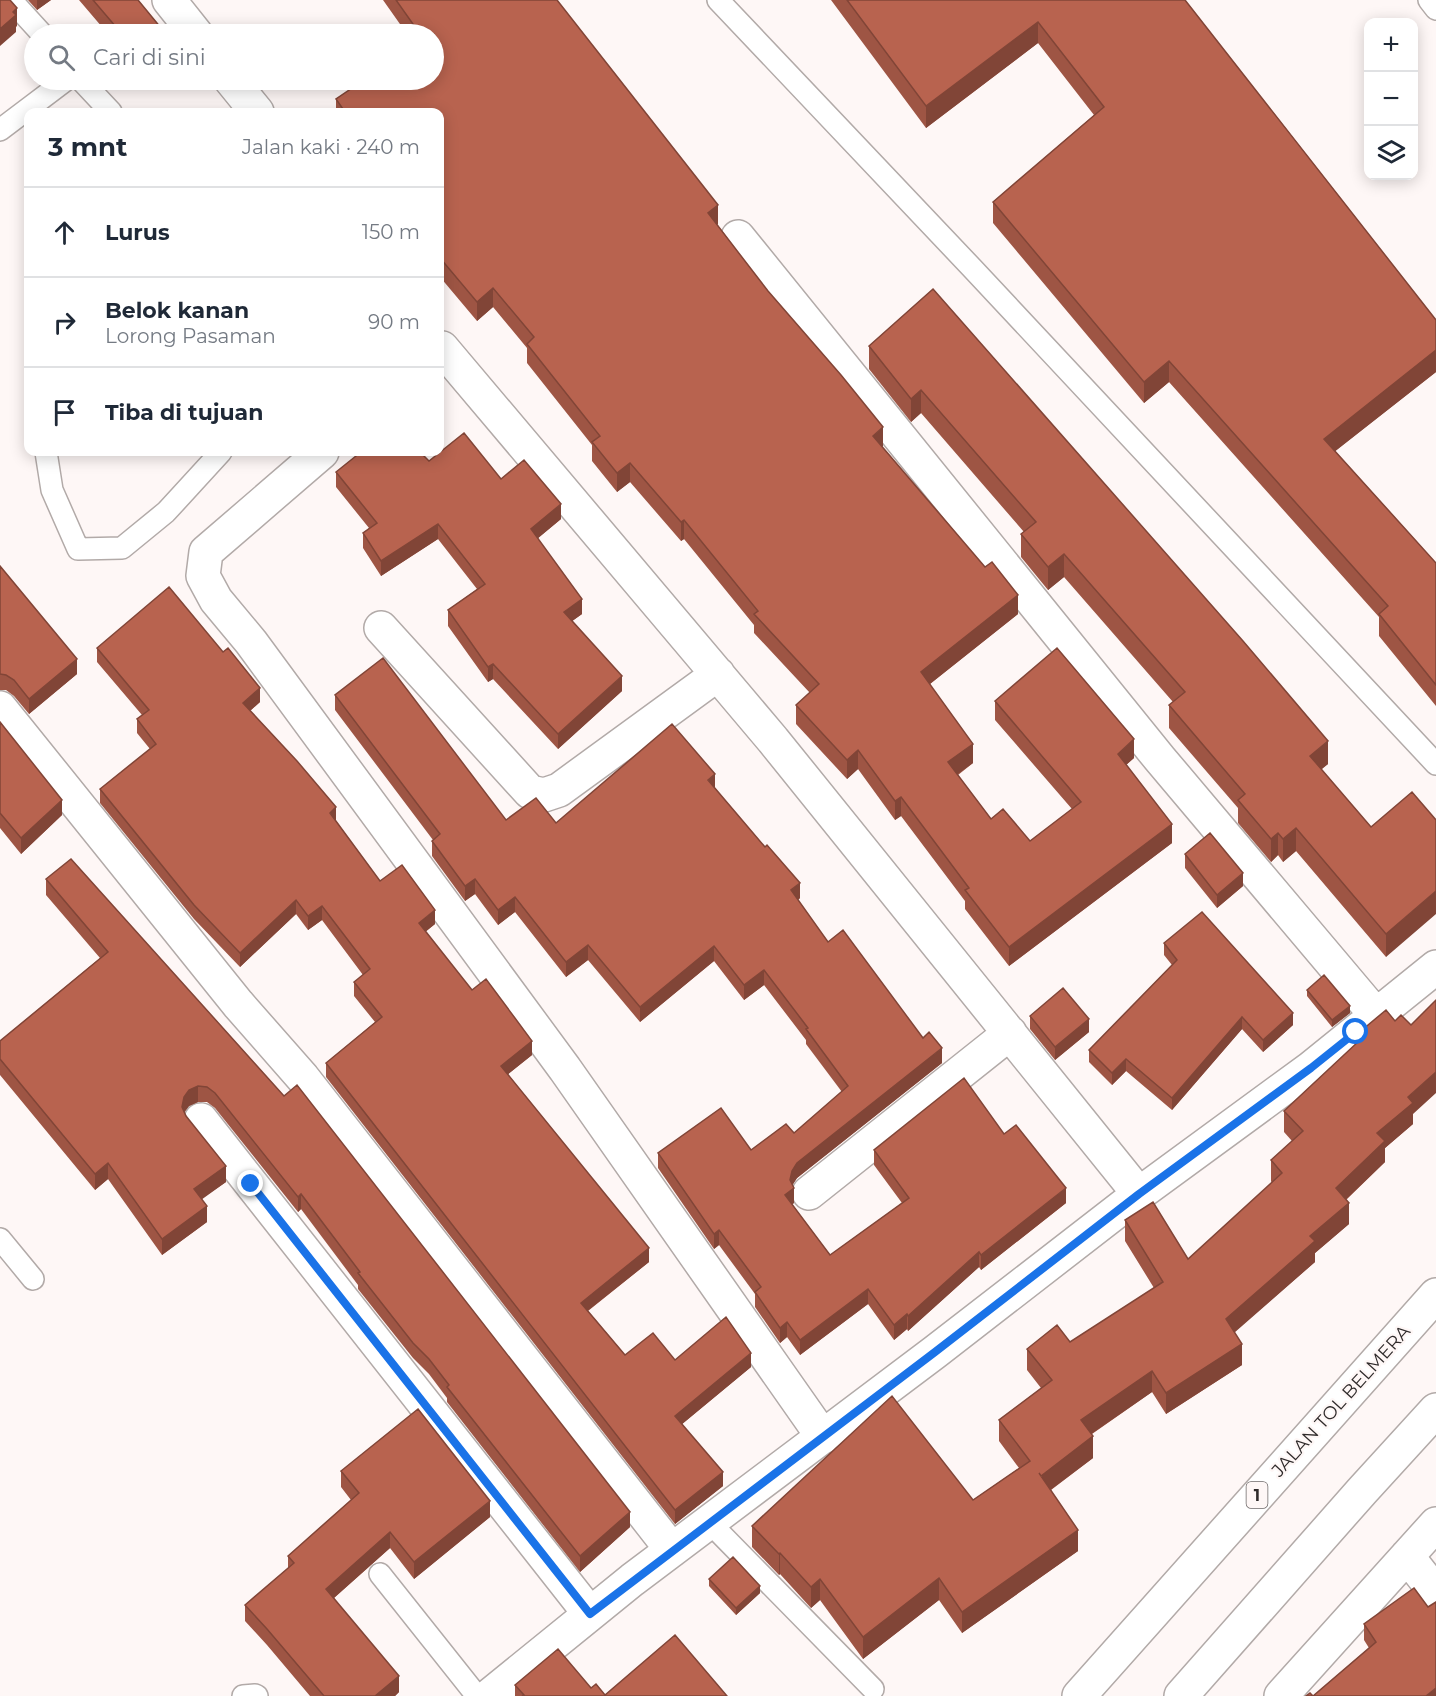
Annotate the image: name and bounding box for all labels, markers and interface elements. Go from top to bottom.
map controls [1364,18,1418,180]
button: + [1364,18,1418,72]
search box [24,24,444,90]
icon: search [45,41,78,74]
text: Cari di sini [93,44,206,71]
button: − [1364,72,1418,126]
button: layers [1364,126,1418,180]
text: 3 mnt [48,131,127,163]
text: Jalan kaki · 240 m [242,135,420,159]
icon: ahead [48,216,81,249]
text: Lurus [105,219,170,246]
text: 150 m [362,220,420,244]
text: Belok kanan [105,297,249,324]
icon: right [48,306,81,339]
text: 90 m [368,310,420,334]
text: Lorong Pasaman [105,324,276,348]
icon: arrive [48,396,81,429]
text: Tiba di tujuan [105,399,263,426]
route start [1342,1018,1368,1044]
route end [237,1170,263,1196]
street label: JALAN TOL BELMERA [1266,1321,1415,1482]
road number: 1 [1246,1482,1268,1508]

